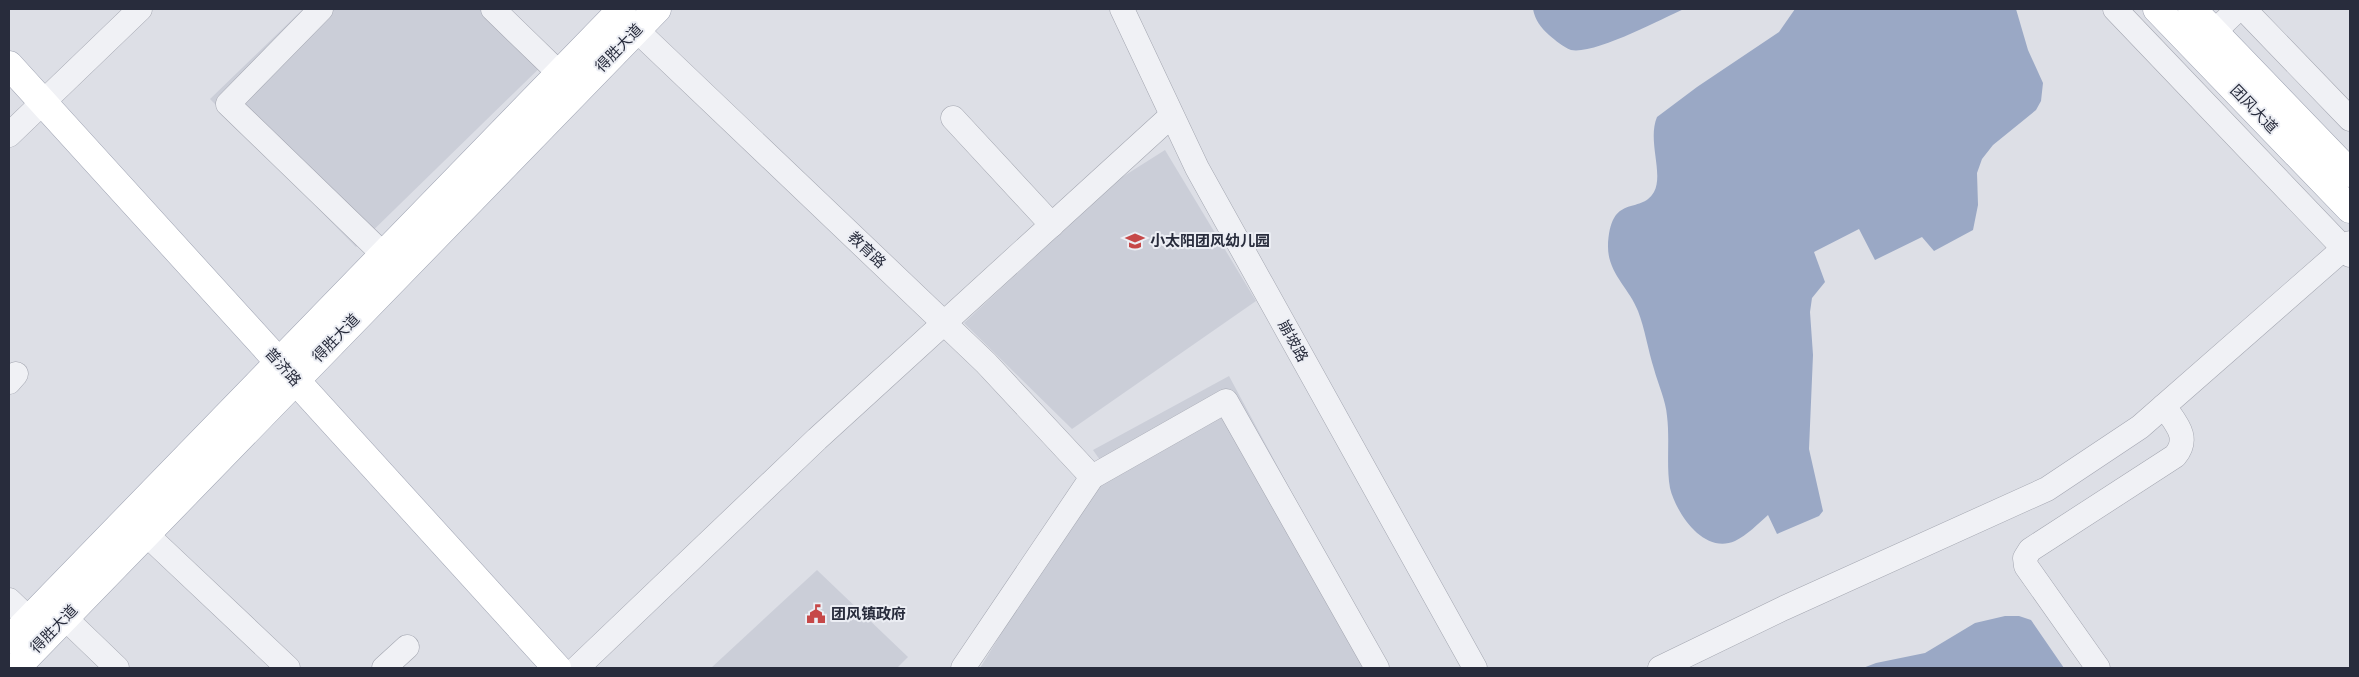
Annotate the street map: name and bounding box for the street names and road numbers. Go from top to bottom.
street label: 得胜大道 [592,20,646,76]
street label: 团风大道 [2227,81,2281,137]
street label: 教育路 [844,228,890,272]
street label: 得胜大道 [309,310,363,366]
street label: 崩坡路 [1274,317,1312,365]
street label: 普济路 [261,344,305,390]
street label: 得胜大道 [27,601,81,657]

